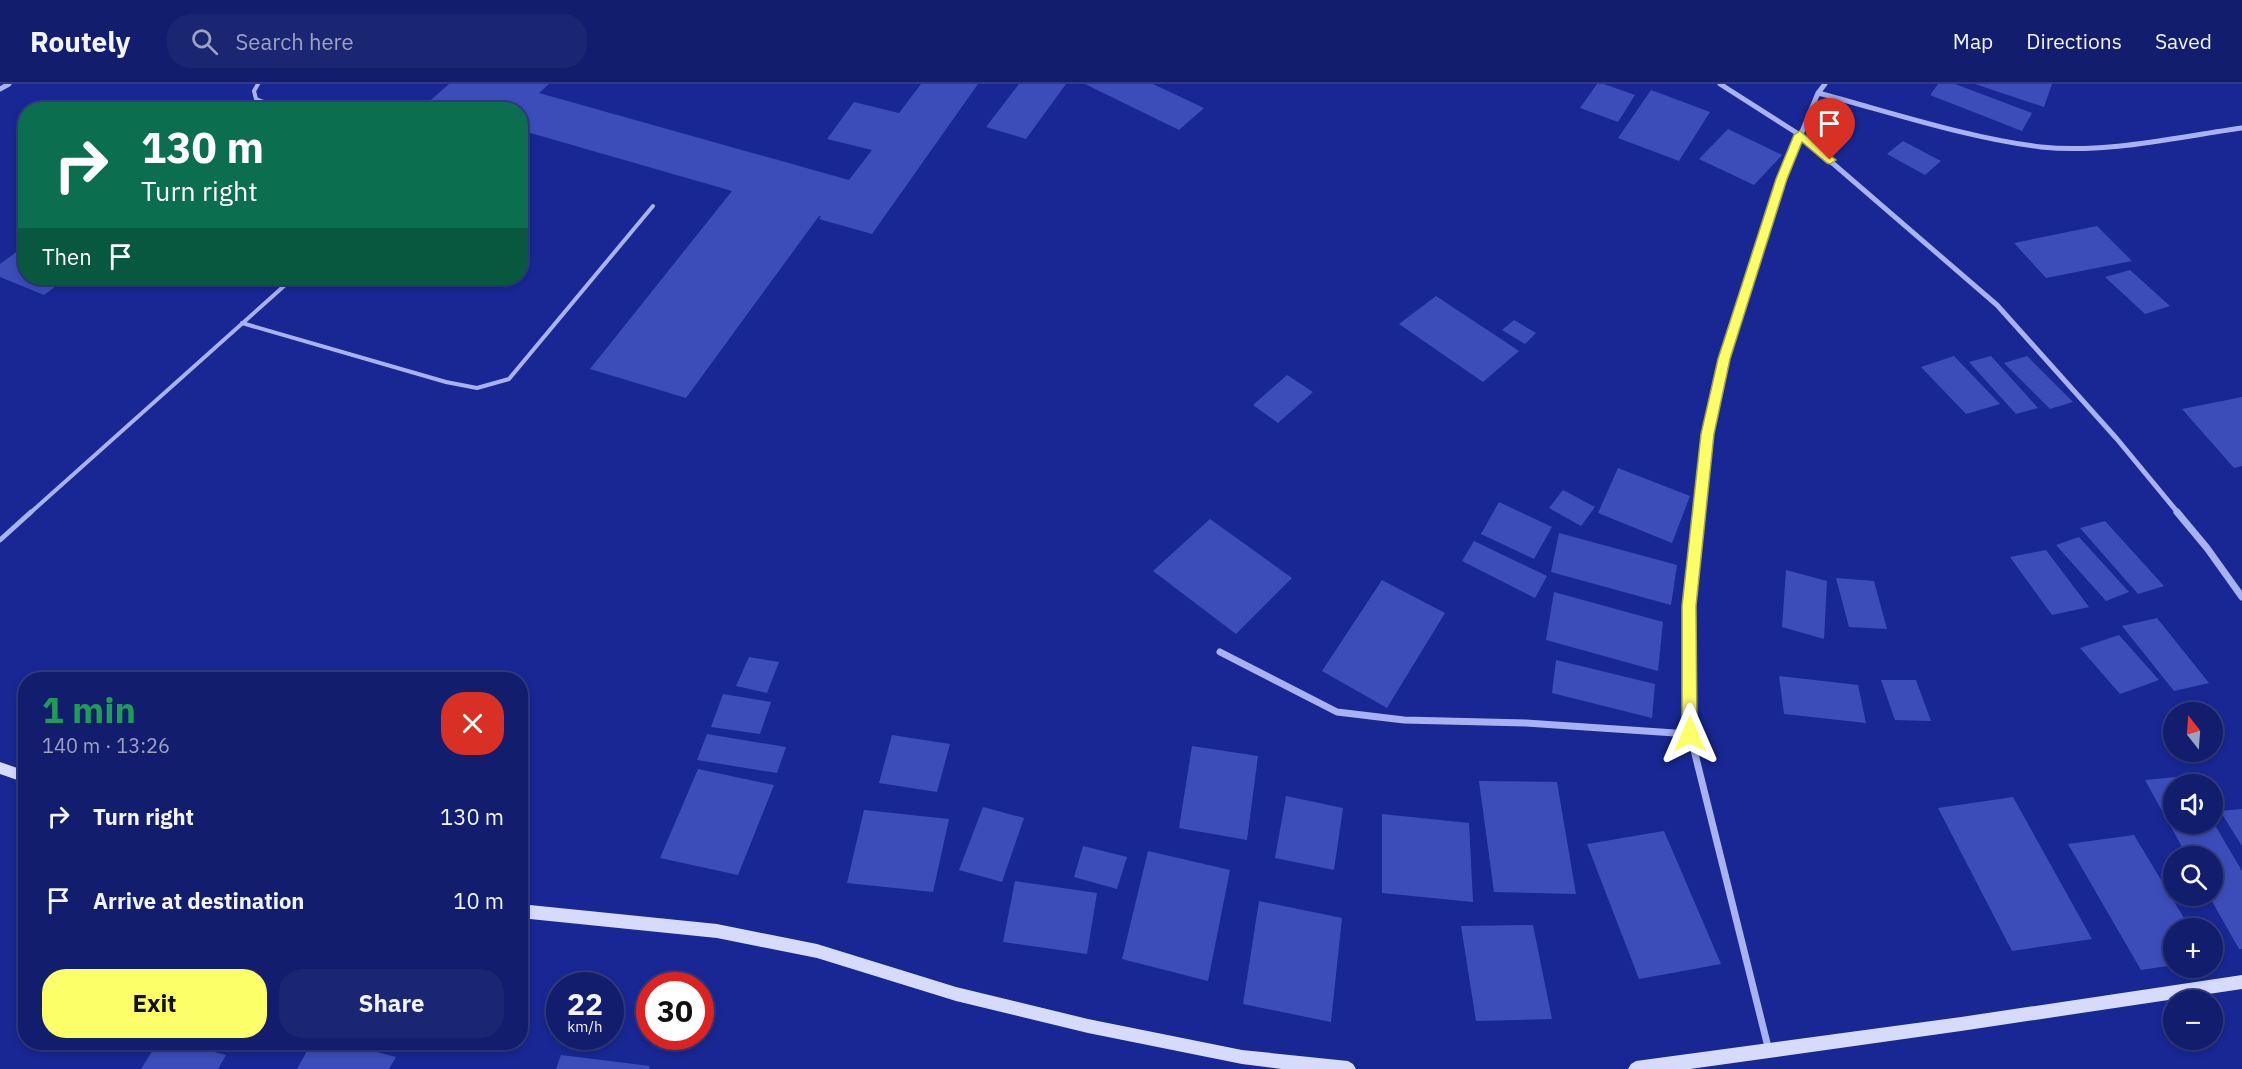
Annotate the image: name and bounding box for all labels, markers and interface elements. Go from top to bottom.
search box [167,14,587,68]
text: Routely [30,23,131,60]
icon: search [188,25,221,58]
text: Search here [236,27,354,56]
text: Map [1953,27,1993,55]
text: Directions [2026,27,2122,55]
text: Saved [2155,27,2212,55]
pin [1804,98,1855,160]
icon: arrive [1813,107,1846,140]
text: 130 m [141,120,264,175]
icon: right [42,126,120,204]
text: Turn right [141,173,258,208]
icon: arrive [104,240,137,273]
text: Then [42,242,92,271]
text: 1 min [42,686,136,733]
button: close [441,692,504,755]
position arrow [1658,702,1722,766]
north arrow [2163,702,2223,762]
map controls [2163,702,2223,1050]
text: 140 m · 13:26 [42,732,170,759]
button: sound [2163,774,2223,834]
icon: right [42,800,75,833]
text: Turn right [93,802,194,831]
text: 130 m [440,802,504,831]
button: search [2163,846,2223,906]
icon: arrive [42,884,75,917]
text: Arrive at destination [93,886,304,915]
text: 10 m [453,886,504,915]
button: + [2163,918,2223,978]
button: Exit [42,969,267,1038]
button: Share [279,969,504,1038]
speed limit sign: 30 [636,972,714,1050]
text: 22 [567,984,603,1023]
button: − [2163,990,2223,1050]
text: km/h [567,1017,603,1036]

